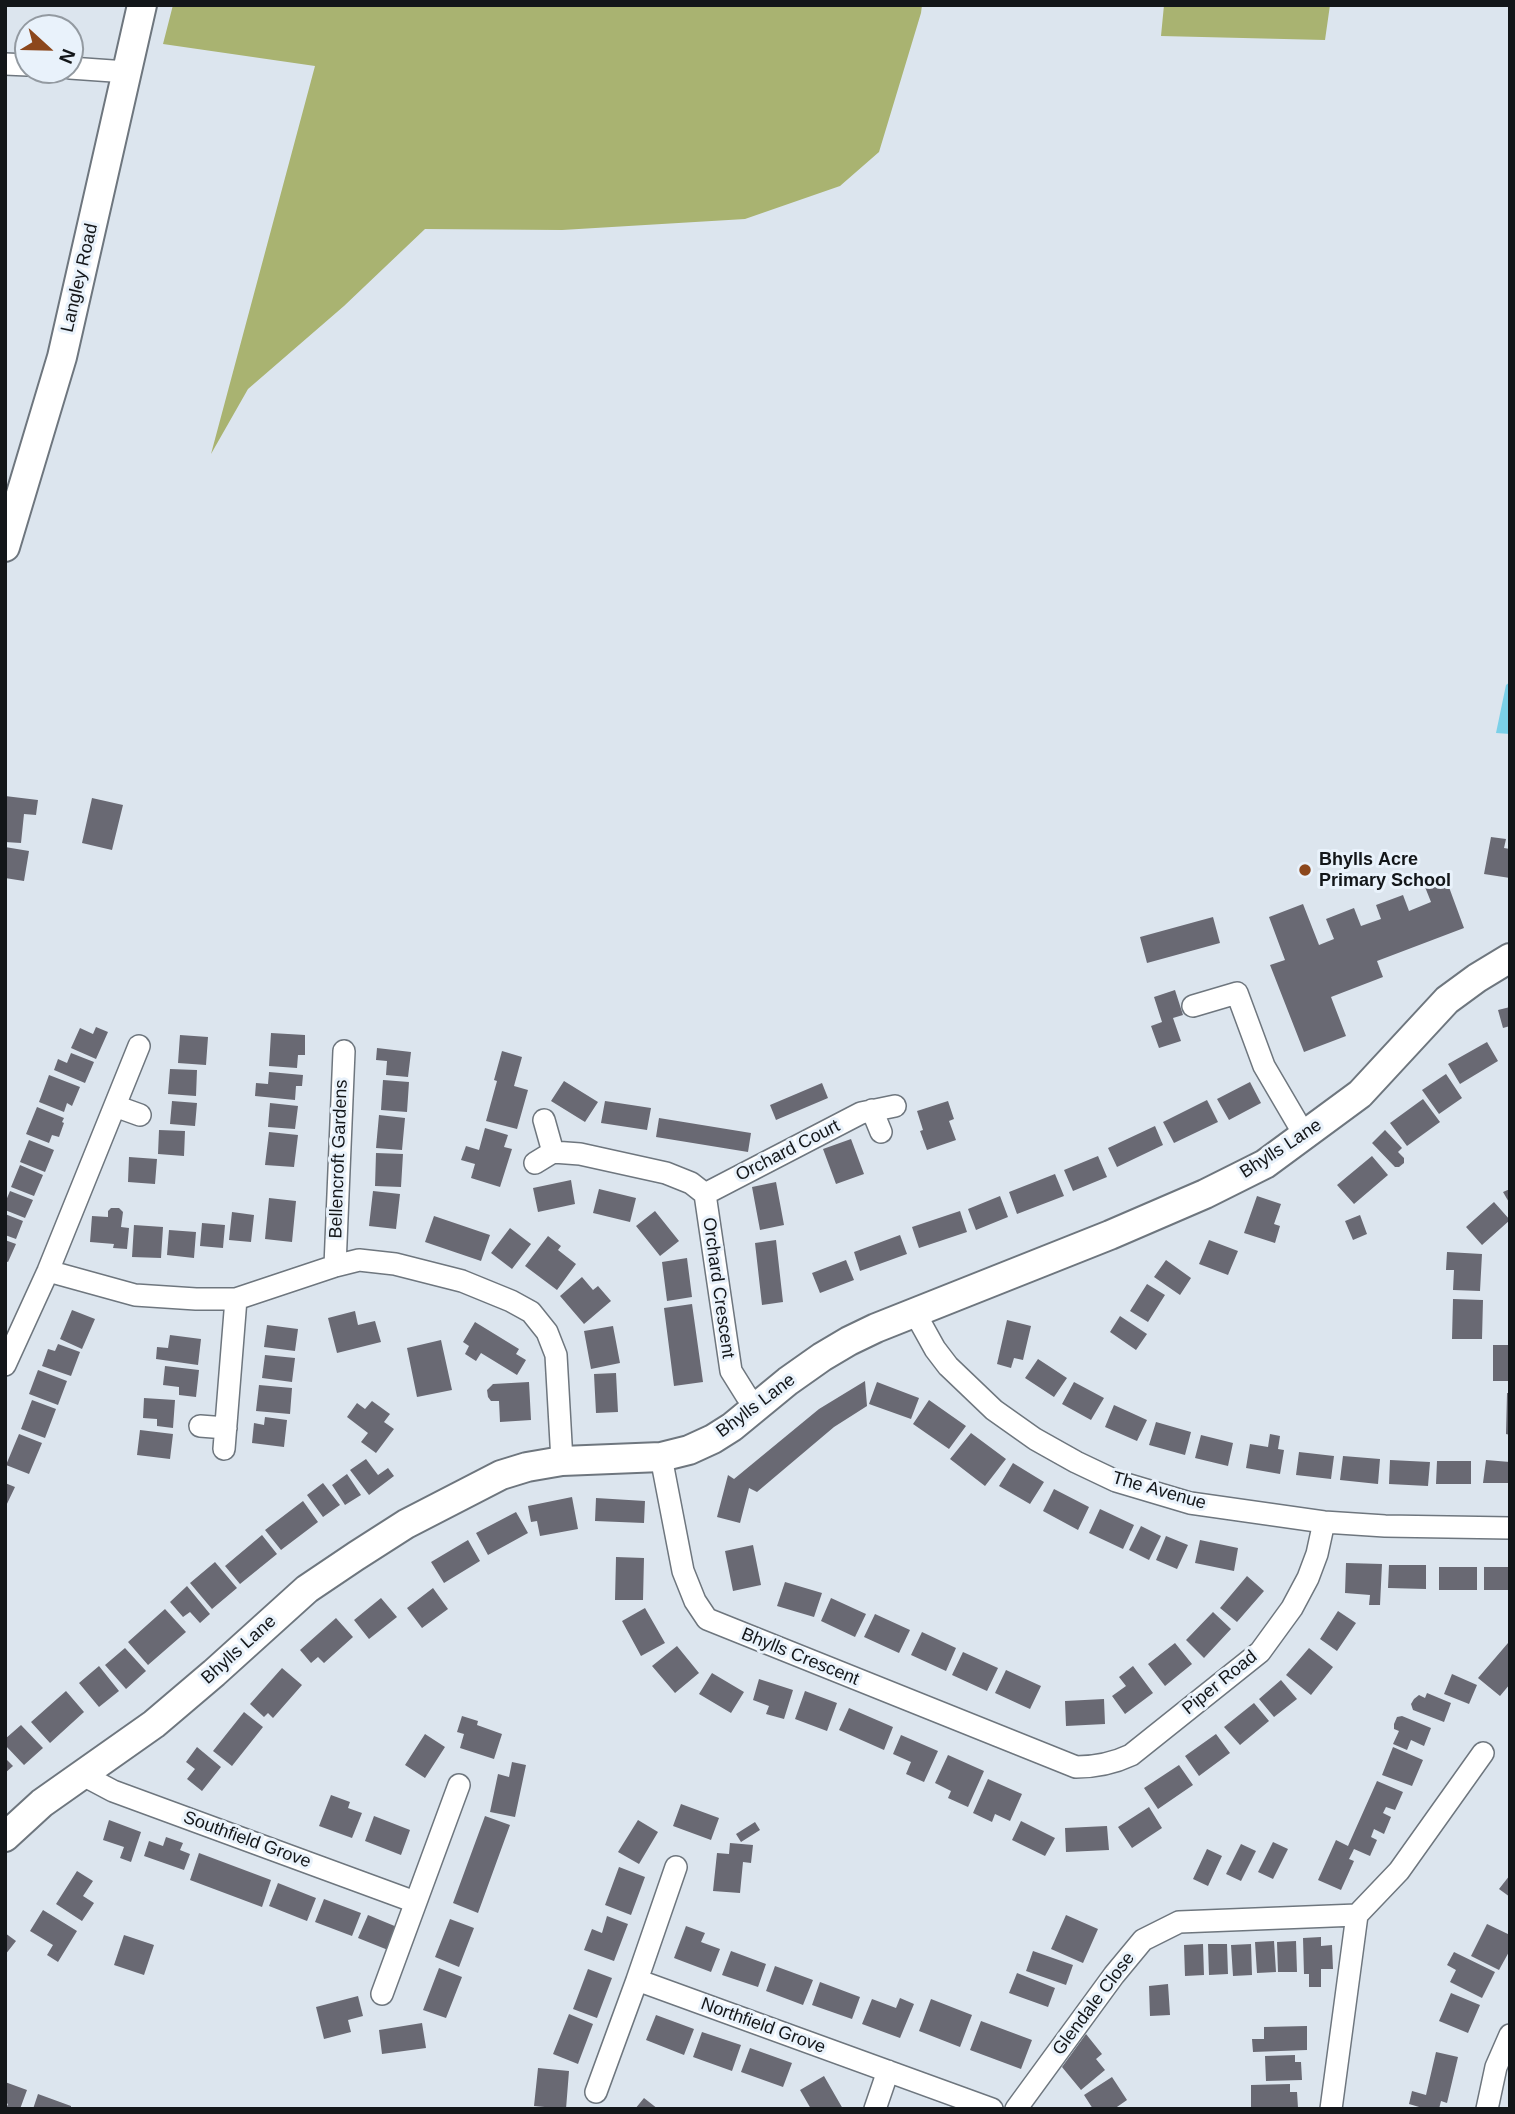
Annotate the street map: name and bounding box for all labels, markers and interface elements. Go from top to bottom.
north arrow [14,14,84,84]
text: N [55,46,79,67]
street label: Langley Road [57,221,103,335]
place label: Bhylls Acre Primary School [1319,849,1451,892]
marker: Bhylls Acre Primary School [1297,862,1313,878]
street label: Bellencroft Gardens [325,1079,353,1239]
street label: Orchard Court [732,1115,844,1187]
street label: Bhylls Lane [1236,1115,1326,1183]
street label: Orchard Crescent [697,1216,739,1360]
street label: Bhylls Lane [712,1369,800,1443]
street label: The Avenue [1110,1467,1208,1515]
street label: Bhylls Lane [197,1611,281,1689]
street label: Bhylls Crescent [738,1624,862,1690]
street label: Piper Road [1178,1646,1262,1720]
street label: Southfield Grove [180,1807,314,1873]
street label: Glendale Close [1048,1948,1140,2060]
street label: Northfield Grove [698,1993,828,2059]

